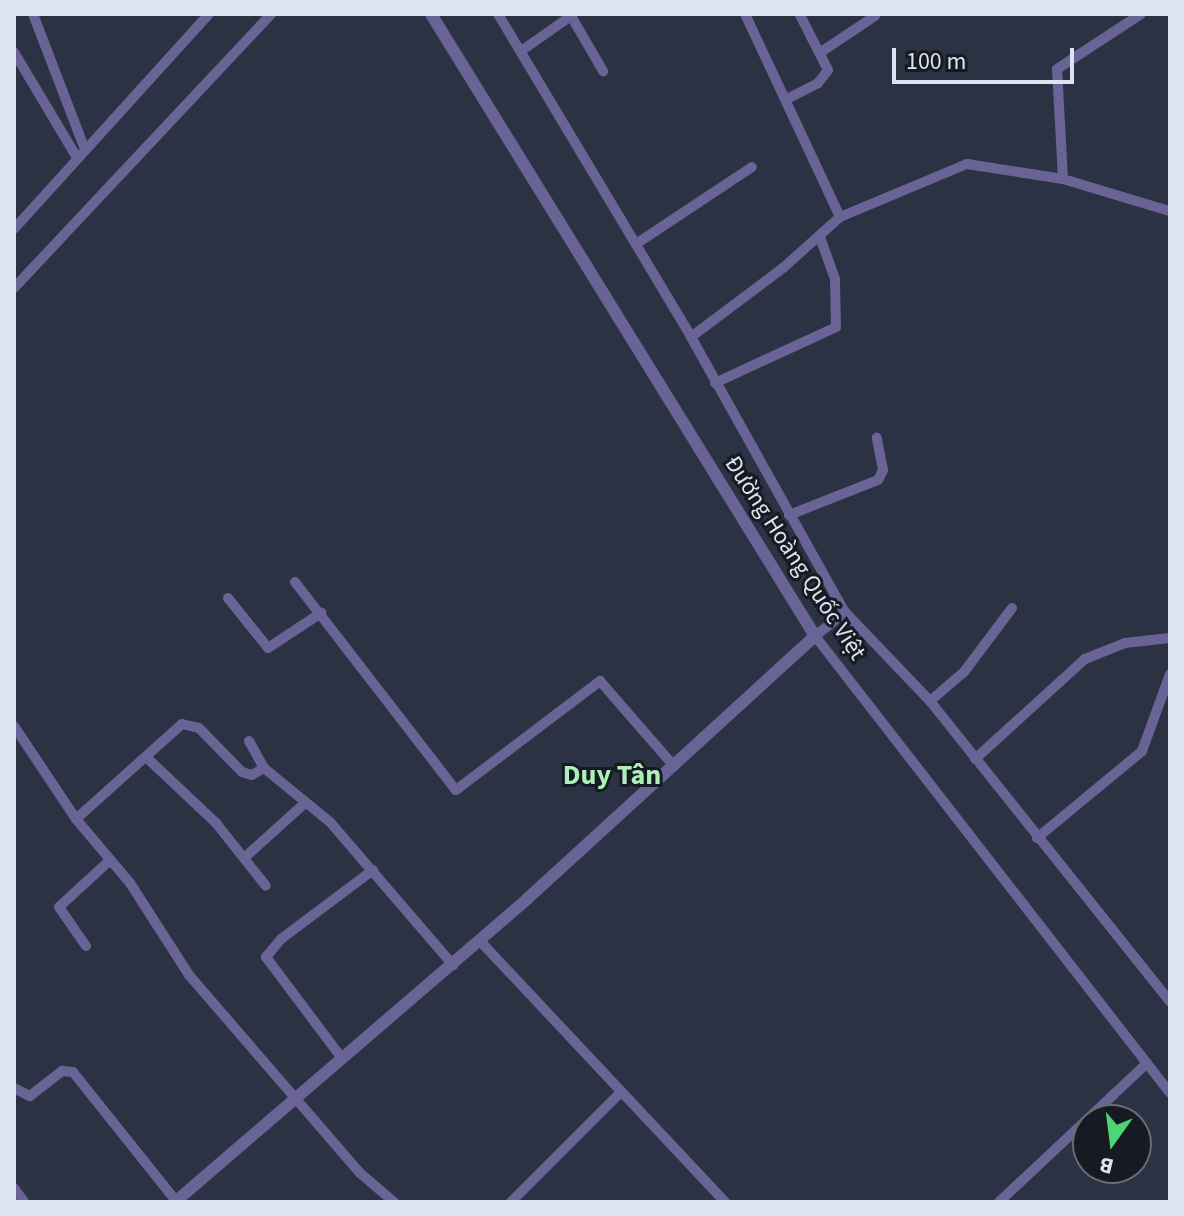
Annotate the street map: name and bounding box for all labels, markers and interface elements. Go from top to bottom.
scale bar [896,32,1078,82]
text: 100 m [906,44,966,79]
street label: Đường Hoàng Quốc Việt [718,451,872,665]
district label: Duy Tân [563,758,661,792]
north arrow [1072,1104,1152,1184]
text: B [1096,1148,1117,1182]

